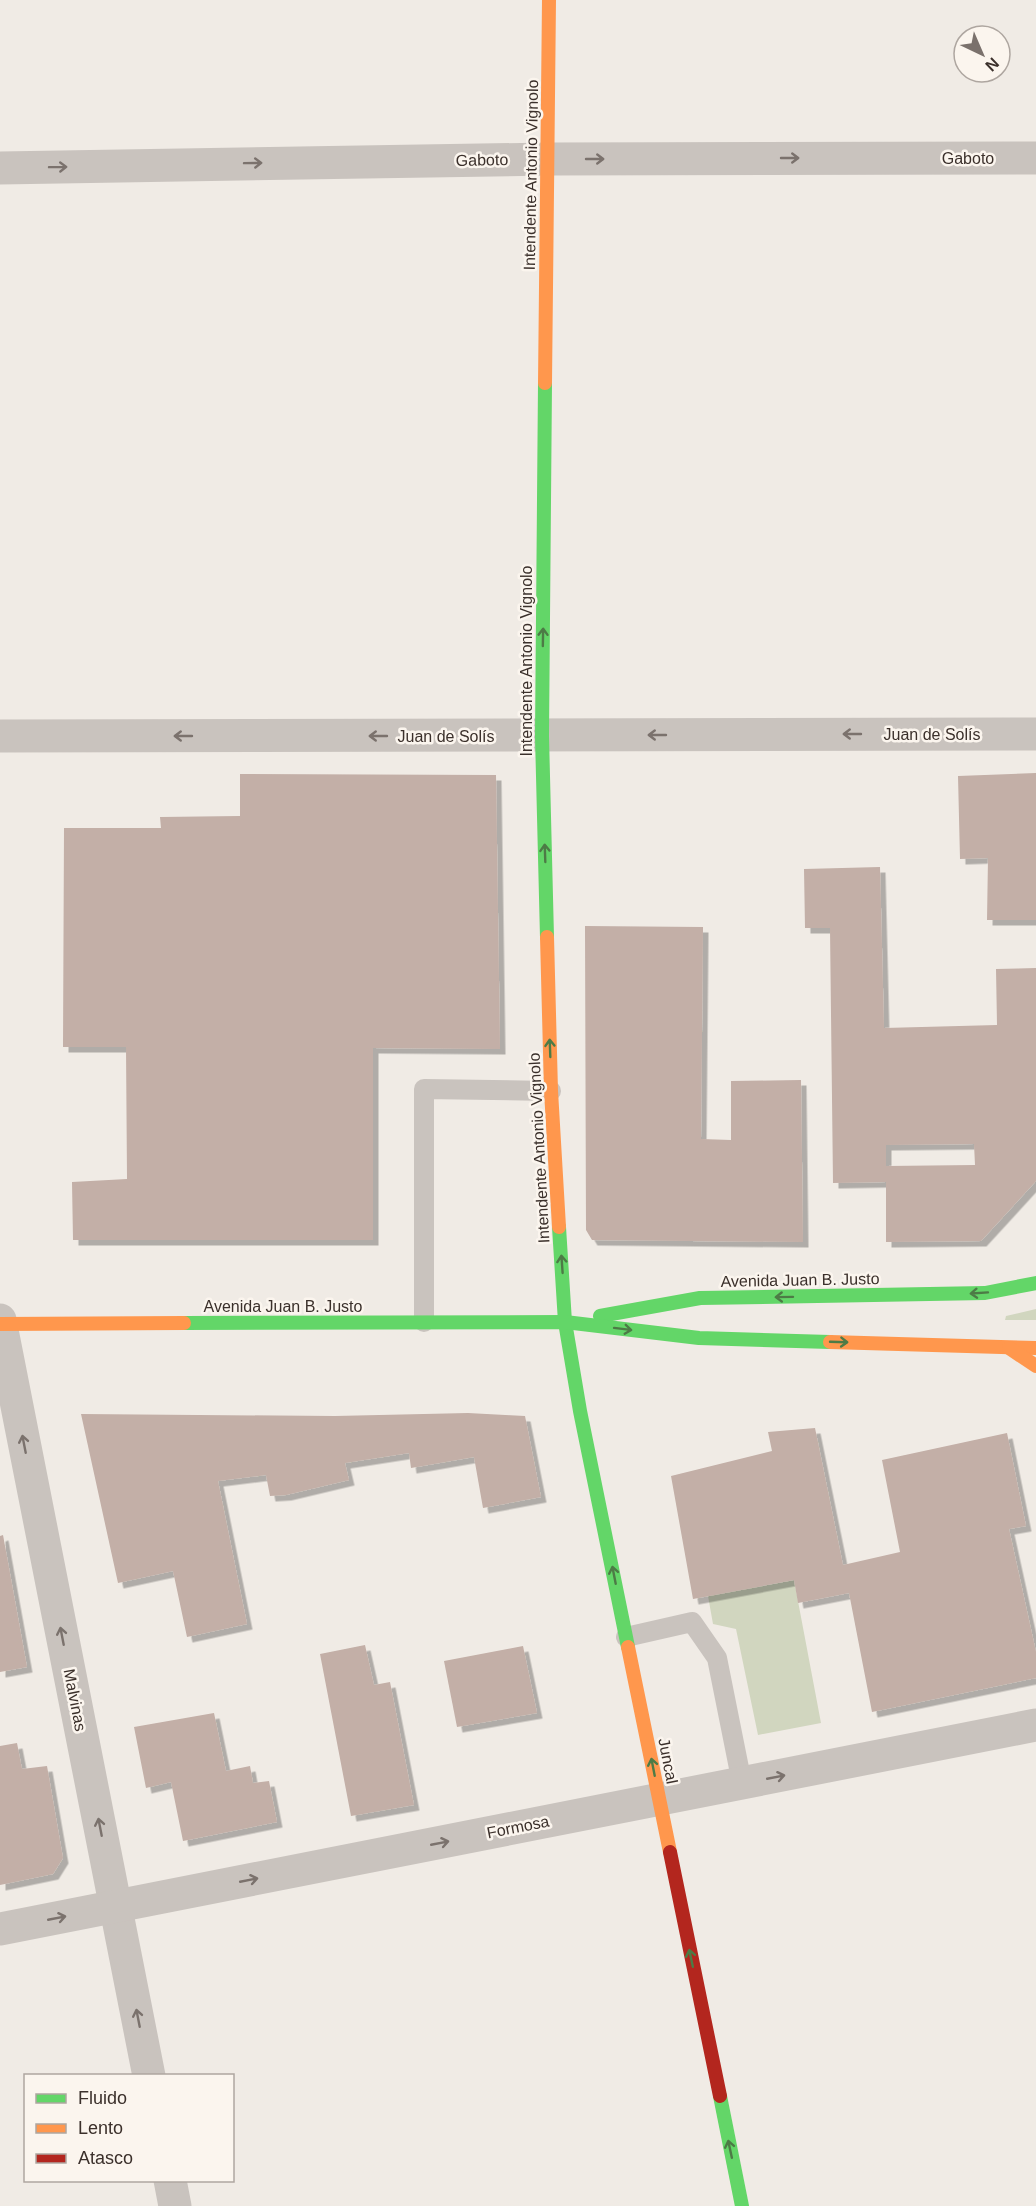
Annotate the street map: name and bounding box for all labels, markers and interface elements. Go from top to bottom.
north arrow [952,24,1012,84]
text: N [982,54,1002,75]
street label: Intendente Antonio Vignolo [521,79,541,271]
street label: Gaboto [942,150,994,167]
street label: Gaboto [456,151,508,169]
one-way arrow [780,152,800,164]
one-way arrow [585,153,605,165]
one-way arrow [243,158,263,169]
one-way arrow [48,161,68,173]
street label: Intendente Antonio Vignolo [518,565,535,756]
one-way arrow [537,628,549,648]
street label: Juan de Solís [884,726,980,743]
street label: Juan de Solís [398,728,494,745]
one-way arrow [647,729,667,741]
one-way arrow [842,729,862,740]
one-way arrow [174,730,194,742]
one-way arrow [369,730,389,742]
one-way arrow [539,844,550,864]
one-way arrow [544,1039,556,1059]
street label: Intendente Antonio Vignolo [526,1052,552,1244]
one-way arrow [556,1254,567,1274]
street label: Avenida Juan B. Justo [720,1270,880,1290]
one-way arrow [969,1288,989,1299]
one-way arrow [774,1291,794,1302]
street label: Avenida Juan B. Justo [204,1298,363,1315]
one-way arrow [613,1324,633,1335]
one-way arrow [828,1337,848,1348]
one-way arrow [18,1435,29,1455]
one-way arrow [608,1566,619,1586]
one-way arrow [56,1626,67,1646]
street label: Malvinas [61,1667,89,1733]
street label: Juncal [655,1737,681,1785]
one-way arrow [646,1757,658,1776]
one-way arrow [765,1771,785,1782]
street label: Formosa [485,1813,551,1841]
one-way arrow [94,1818,105,1837]
one-way arrow [430,1837,449,1848]
one-way arrow [238,1874,258,1885]
one-way arrow [47,1912,67,1923]
one-way arrow [685,1948,697,1967]
one-way arrow [132,2009,143,2028]
legend [24,2074,234,2182]
text: Fluido [78,2088,127,2108]
text: Lento [78,2118,123,2138]
one-way arrow [724,2139,735,2159]
text: Atasco [78,2148,133,2168]

